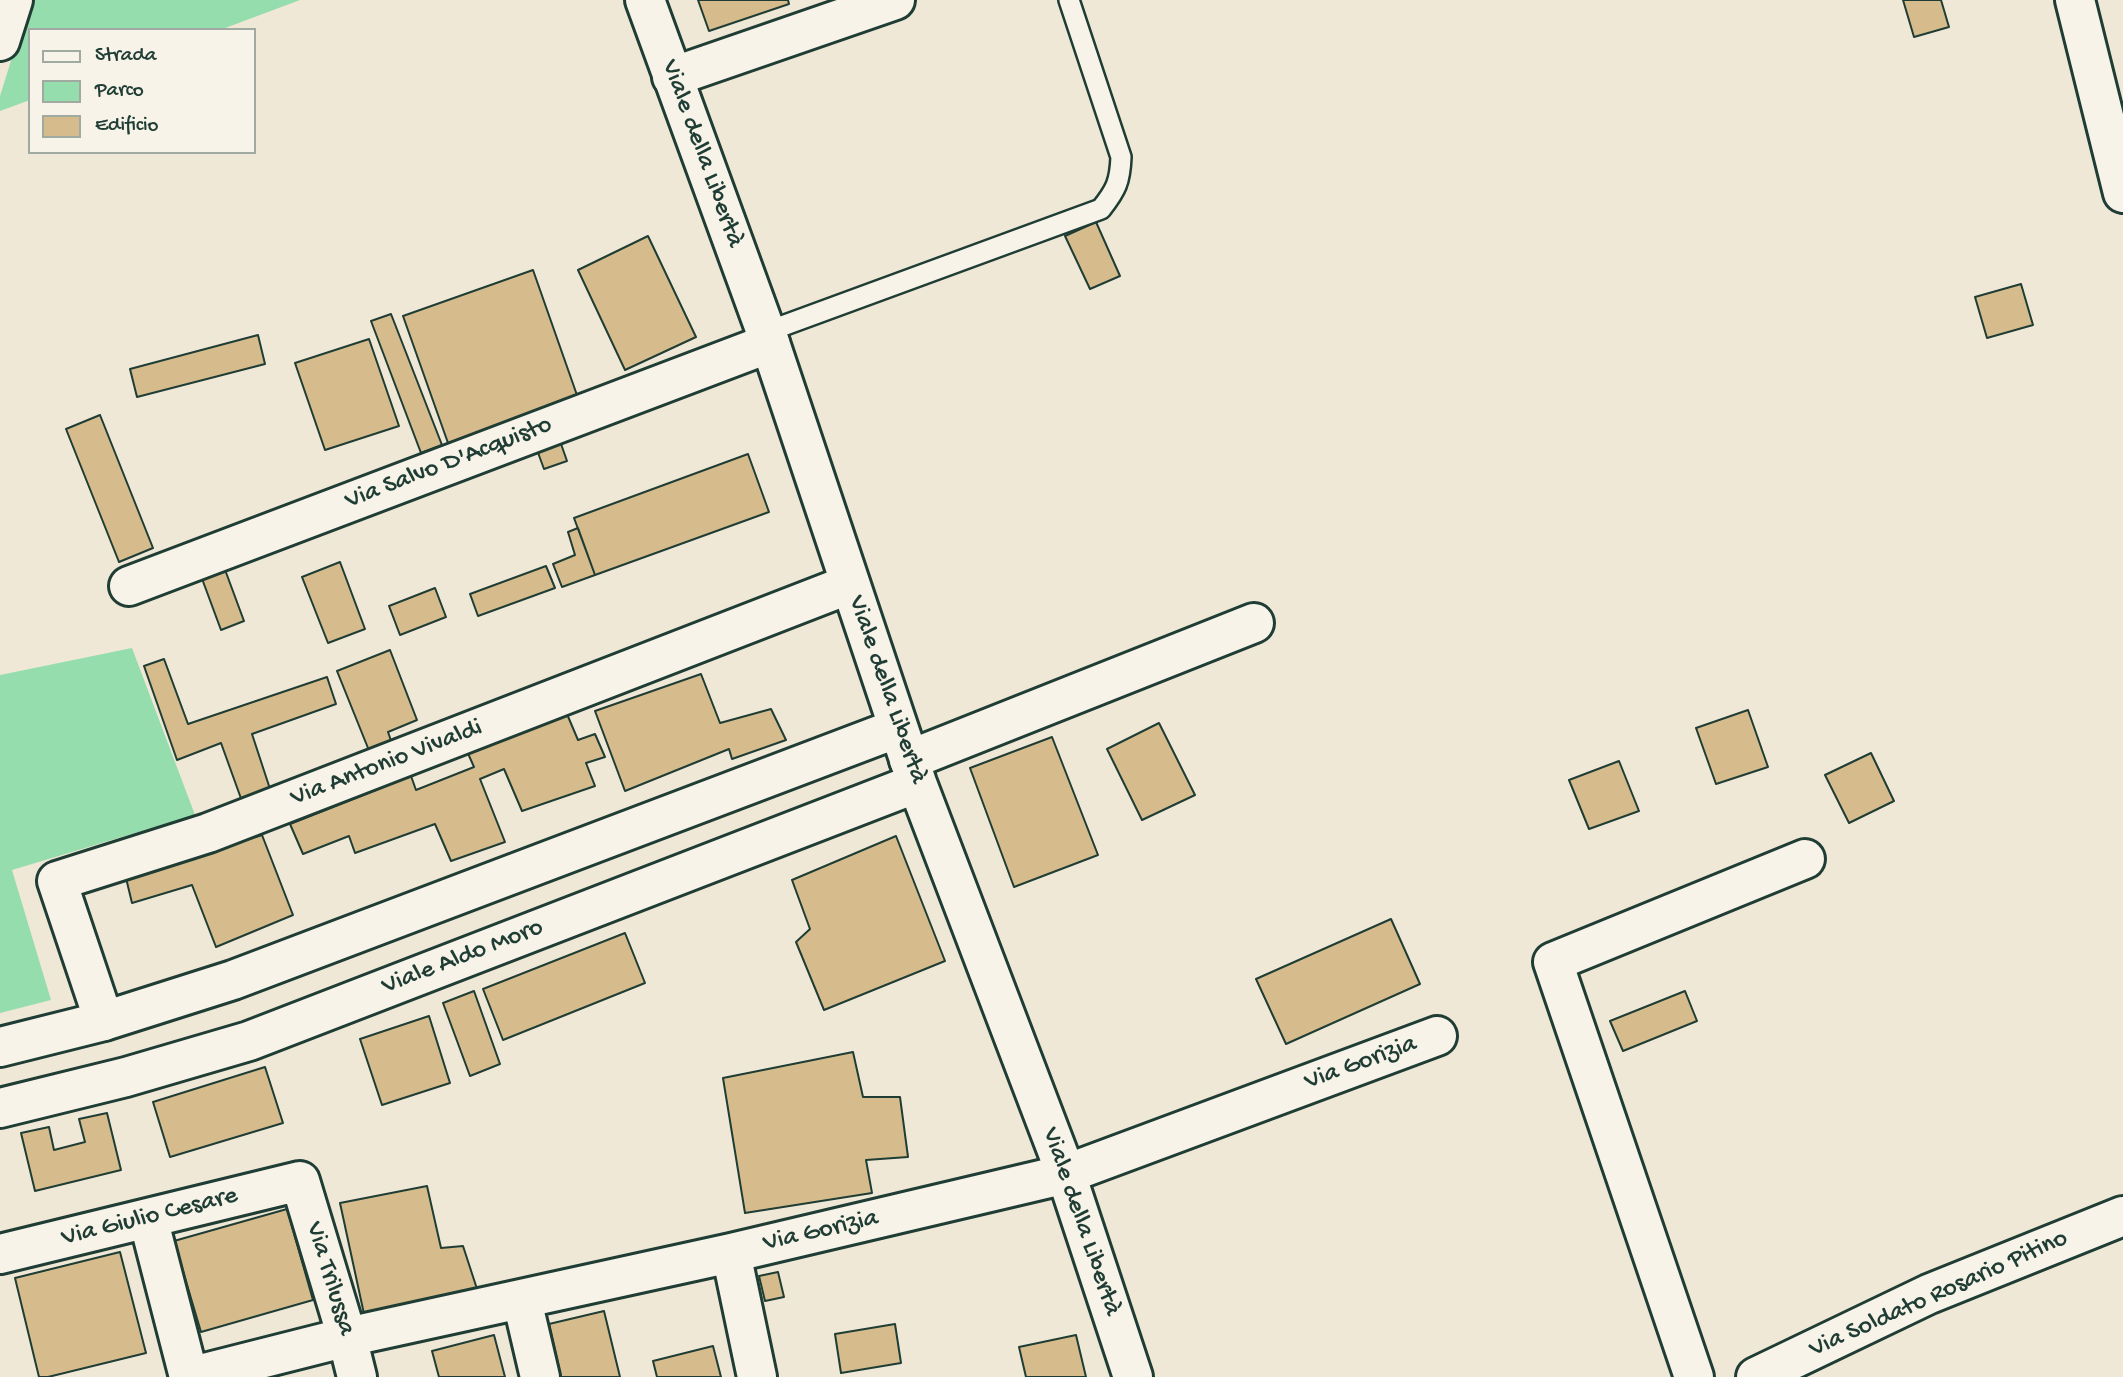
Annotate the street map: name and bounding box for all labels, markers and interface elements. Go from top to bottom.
legend [28,28,256,154]
text: Strada [95,44,156,69]
street label: Viale della Libertà [653,56,749,252]
text: Parco [95,79,144,104]
text: Edificio [95,114,159,139]
street label: Via Salvo D'Acquisto [341,410,557,518]
street label: Viale della Libertà [839,592,933,788]
street label: Via Antonio Vivaldi [287,713,487,815]
street label: Viale Aldo Moro [378,913,548,1003]
street label: Via Gorizia [1301,1029,1421,1099]
street label: Viale della Libertà [1033,1124,1127,1320]
street label: Via Giulio Cesare [59,1181,241,1255]
street label: Via Gorizia [761,1204,881,1260]
street label: Via Trilussa [297,1218,361,1340]
street label: Via Soldato Rosario Pitino [1805,1224,2073,1366]

